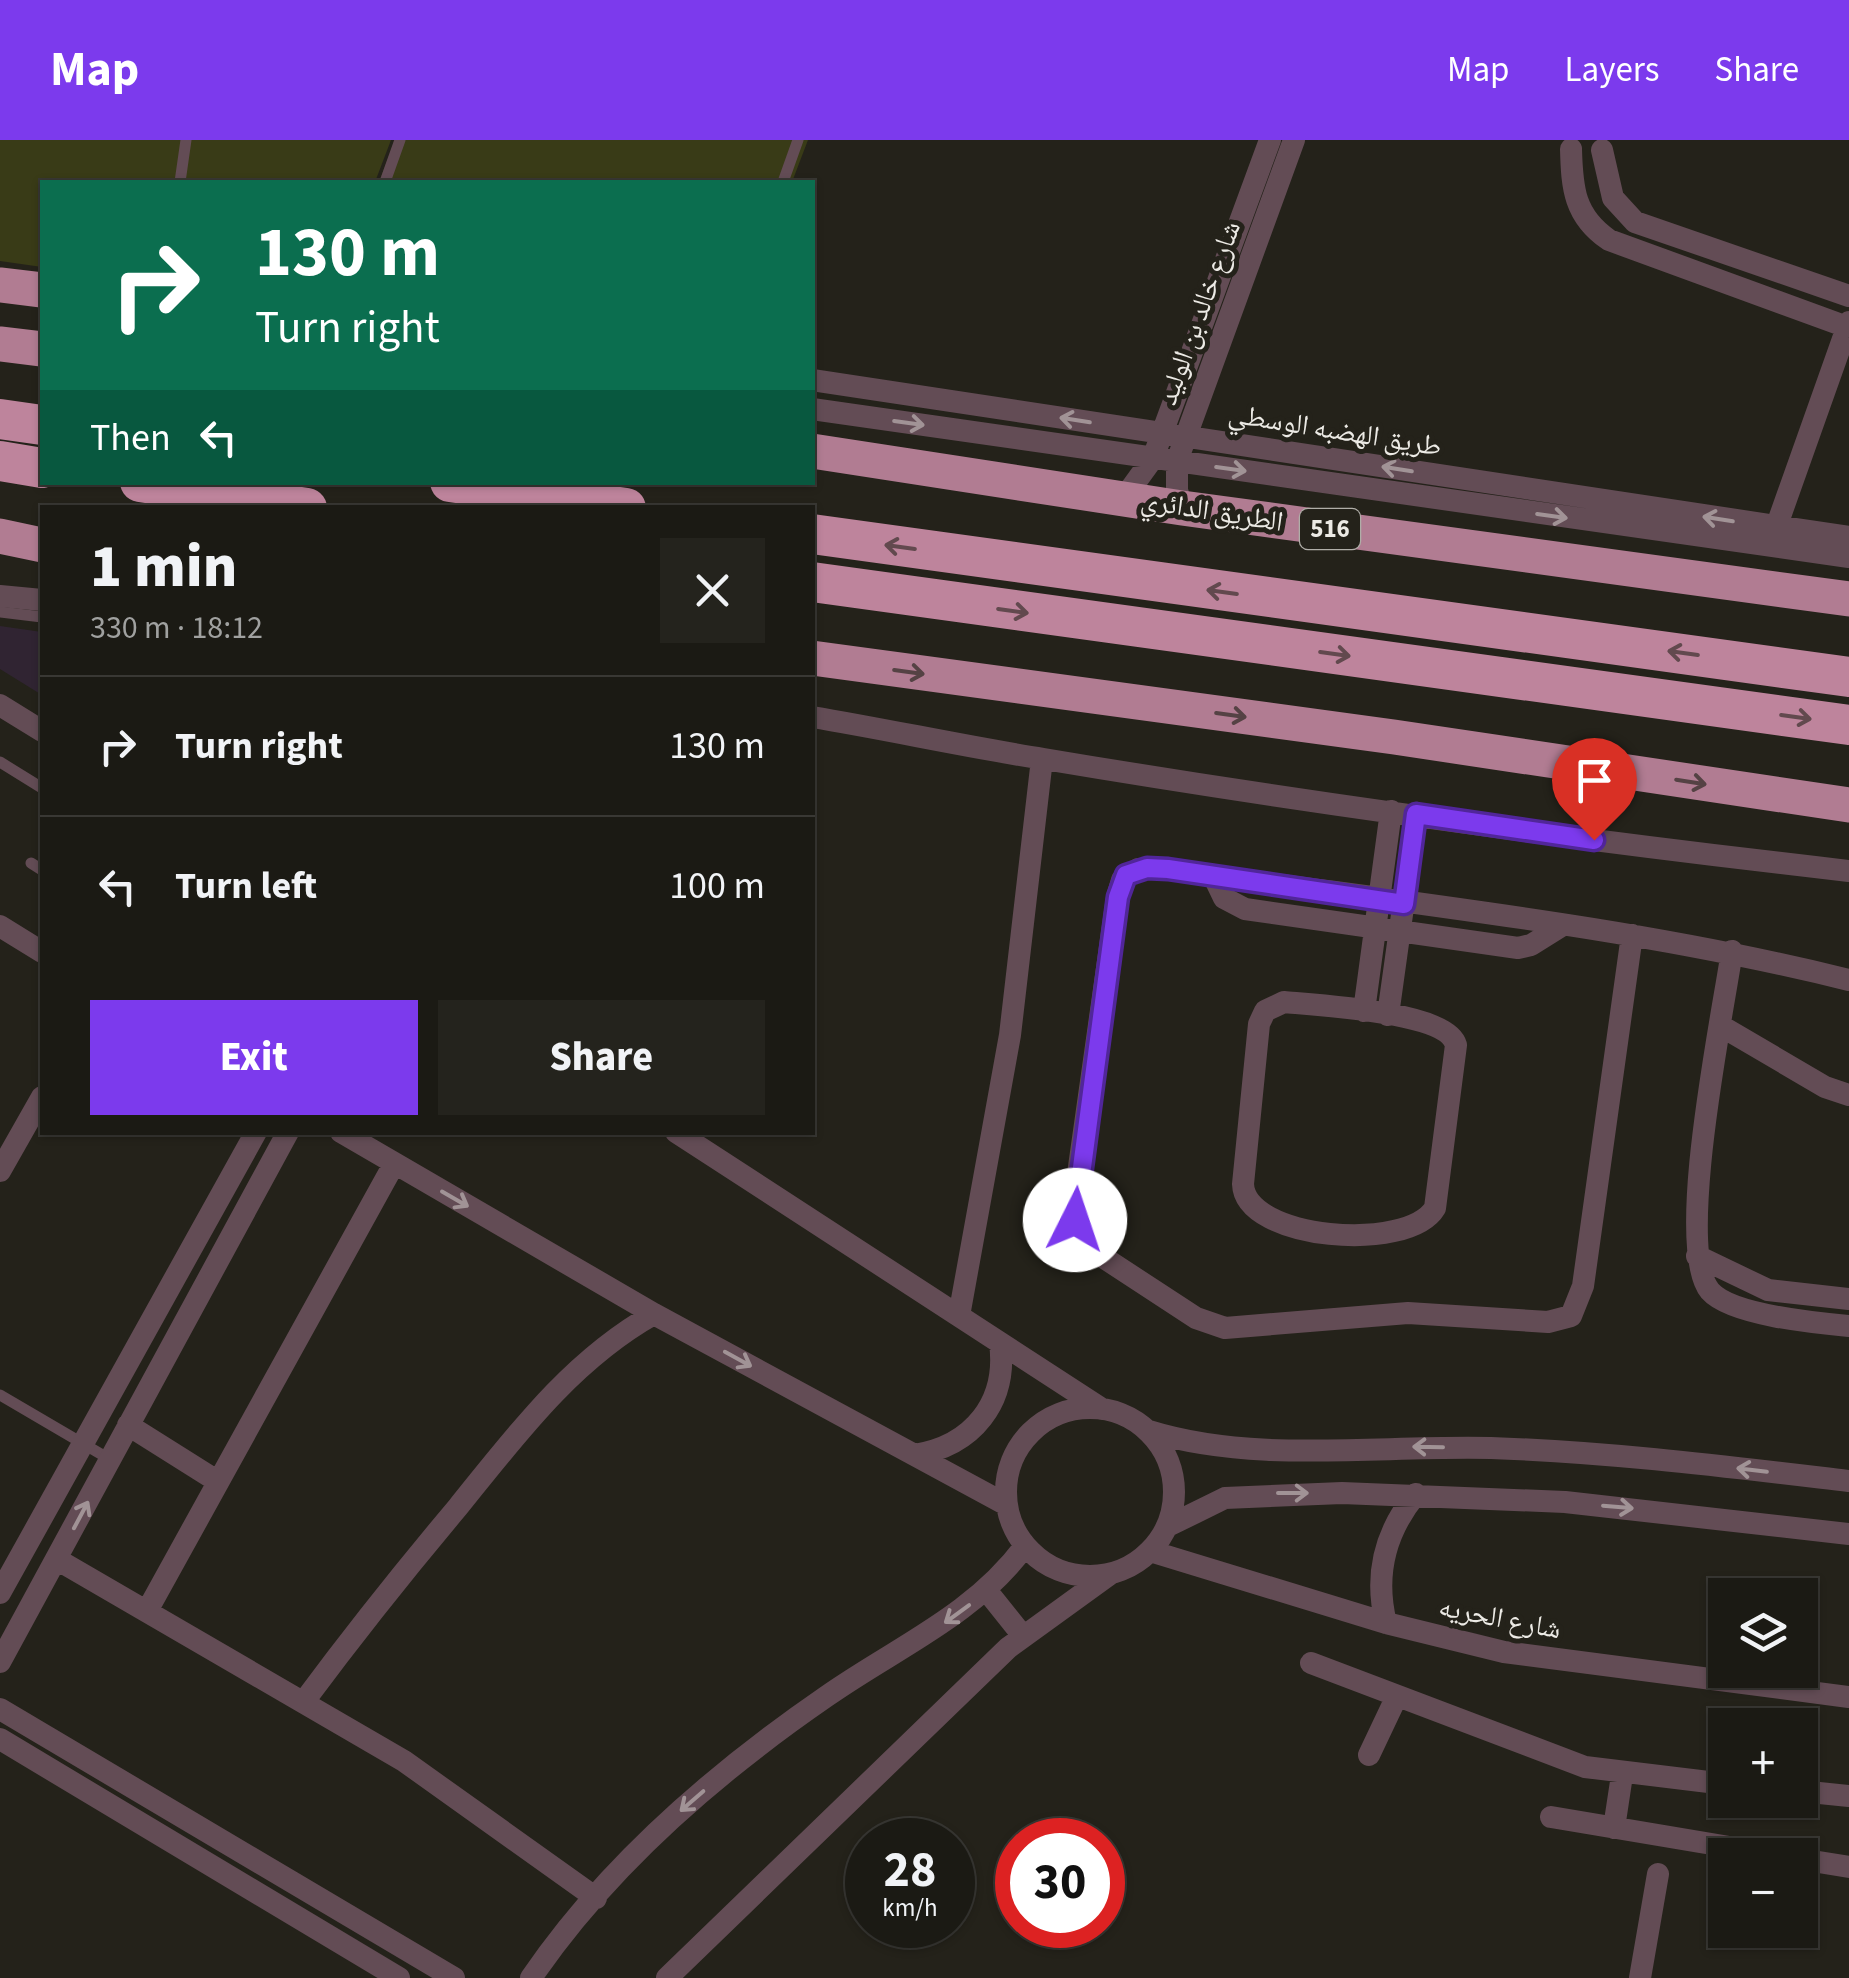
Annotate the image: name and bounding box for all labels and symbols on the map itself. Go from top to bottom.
street label: شارع خالد بن الوليد [1147,215,1251,411]
street label: طريق الهضبه الوسطي [1225,393,1445,469]
one-way arrow [1060,410,1092,429]
one-way arrow [892,415,925,433]
one-way arrow [1381,460,1413,478]
one-way arrow [1214,461,1246,479]
street label: الطريق الدائري [1138,480,1286,544]
one-way arrow [1536,507,1568,525]
road number: 516 [1300,509,1360,549]
one-way arrow [1702,509,1735,527]
one-way arrow [885,537,917,555]
one-way arrow [1207,582,1239,600]
one-way arrow [996,602,1029,620]
one-way arrow [1667,644,1700,662]
one-way arrow [1318,646,1351,664]
one-way arrow [892,663,925,682]
one-way arrow [1215,706,1247,725]
one-way arrow [1779,709,1811,727]
pin [1552,738,1637,841]
one-way arrow [1675,774,1707,792]
position arrow [1023,1168,1127,1272]
one-way arrow [440,1190,469,1210]
one-way arrow [723,1350,752,1370]
one-way arrow [1413,1438,1446,1456]
one-way arrow [1737,1460,1769,1479]
one-way arrow [1277,1484,1309,1503]
one-way arrow [1601,1498,1633,1517]
one-way arrow [72,1501,92,1531]
street label: شارع الحريه [1435,1587,1565,1649]
one-way arrow [944,1604,971,1625]
one-way arrow [679,1789,705,1811]
speed limit sign: 30 [995,1818,1125,1948]

